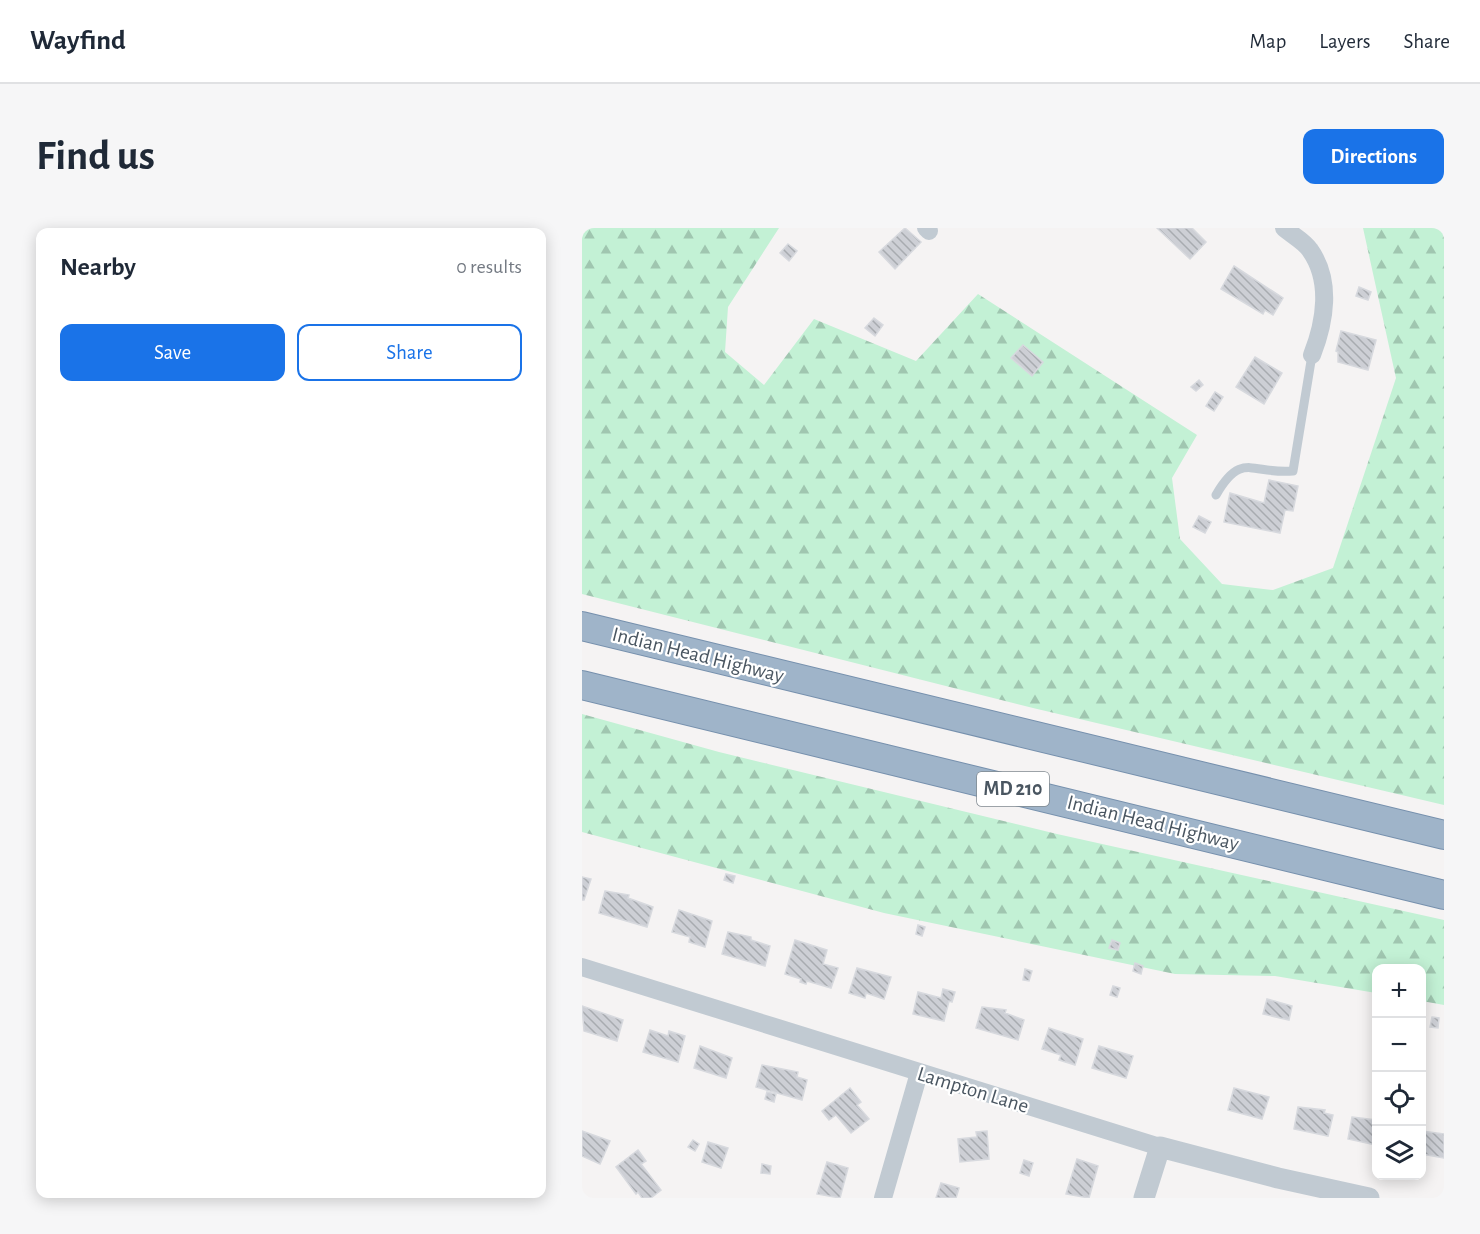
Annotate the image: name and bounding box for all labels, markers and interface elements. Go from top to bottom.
text: Wayfind [30,27,126,55]
text: Map [1250,31,1286,52]
text: Layers [1319,31,1370,52]
text: Share [1403,31,1450,52]
button: Directions [1303,129,1444,184]
text: Find us [36,135,155,177]
text: Nearby [60,254,136,280]
text: 0 results [456,257,522,277]
button: Save [60,324,285,381]
button: Share [297,324,522,381]
street label: Indian Head Highway [610,624,786,686]
road number: MD 210 [977,772,1049,806]
street label: Indian Head Highway [1065,792,1241,854]
map controls [1372,964,1426,1180]
button: + [1372,964,1426,1018]
button: − [1372,1018,1426,1072]
street label: Lampton Lane [915,1063,1031,1117]
button: locate [1372,1072,1426,1126]
button: layers [1372,1126,1426,1180]

